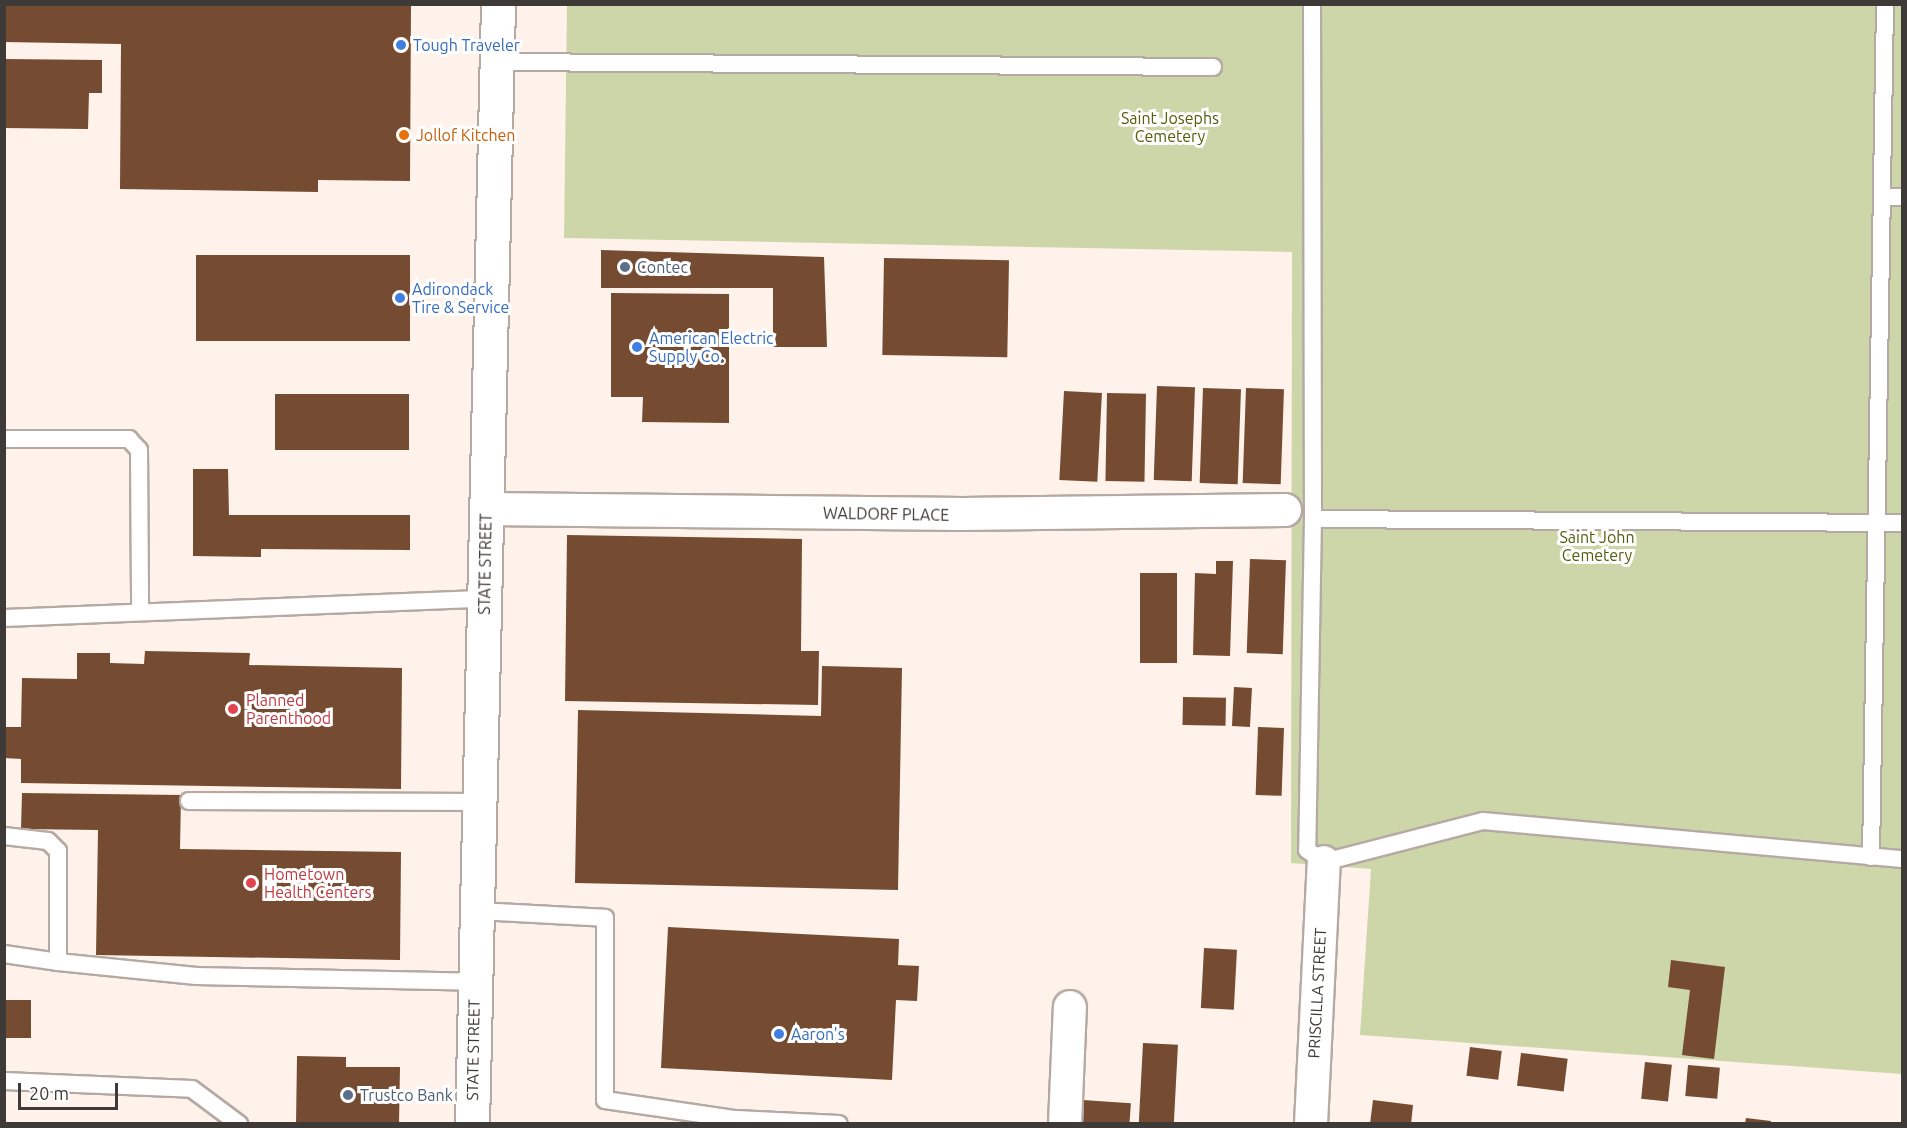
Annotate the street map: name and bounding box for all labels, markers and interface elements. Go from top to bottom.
place label: Tough Traveler [413,35,520,55]
marker: Tough Traveler [394,38,408,52]
park label: Saint Josephs Cemetery [1121,108,1219,146]
place label: Jollof Kitchen [416,125,515,145]
marker: Jollof Kitchen [397,128,411,142]
place label: Contec [637,257,688,277]
marker: Contec [618,260,632,274]
place label: Adirondack Tire & Service [412,279,509,317]
marker: Adirondack Tire & Service [393,291,407,305]
place label: American Electric Supply Co. [649,328,774,366]
marker: American Electric Supply Co. [630,340,644,354]
street label: WALDORF PLACE [823,503,949,525]
street label: STATE STREET [475,513,495,615]
park label: Saint John Cemetery [1559,527,1635,565]
place label: Planned Parenthood [246,690,331,728]
marker: Planned Parenthood [224,700,242,718]
place label: Hometown Health Centers [264,864,371,902]
marker: Hometown Health Centers [242,874,260,892]
street label: PRISCILLA STREET [1304,927,1330,1059]
street label: STATE STREET [463,999,483,1101]
place label: Aaron's [791,1024,845,1044]
marker: Aaron's [772,1027,786,1041]
scale bar [21,1071,122,1109]
text: 20 m [29,1083,69,1103]
place label: Trustco Bank [360,1085,453,1105]
marker: Trustco Bank [341,1088,355,1102]

